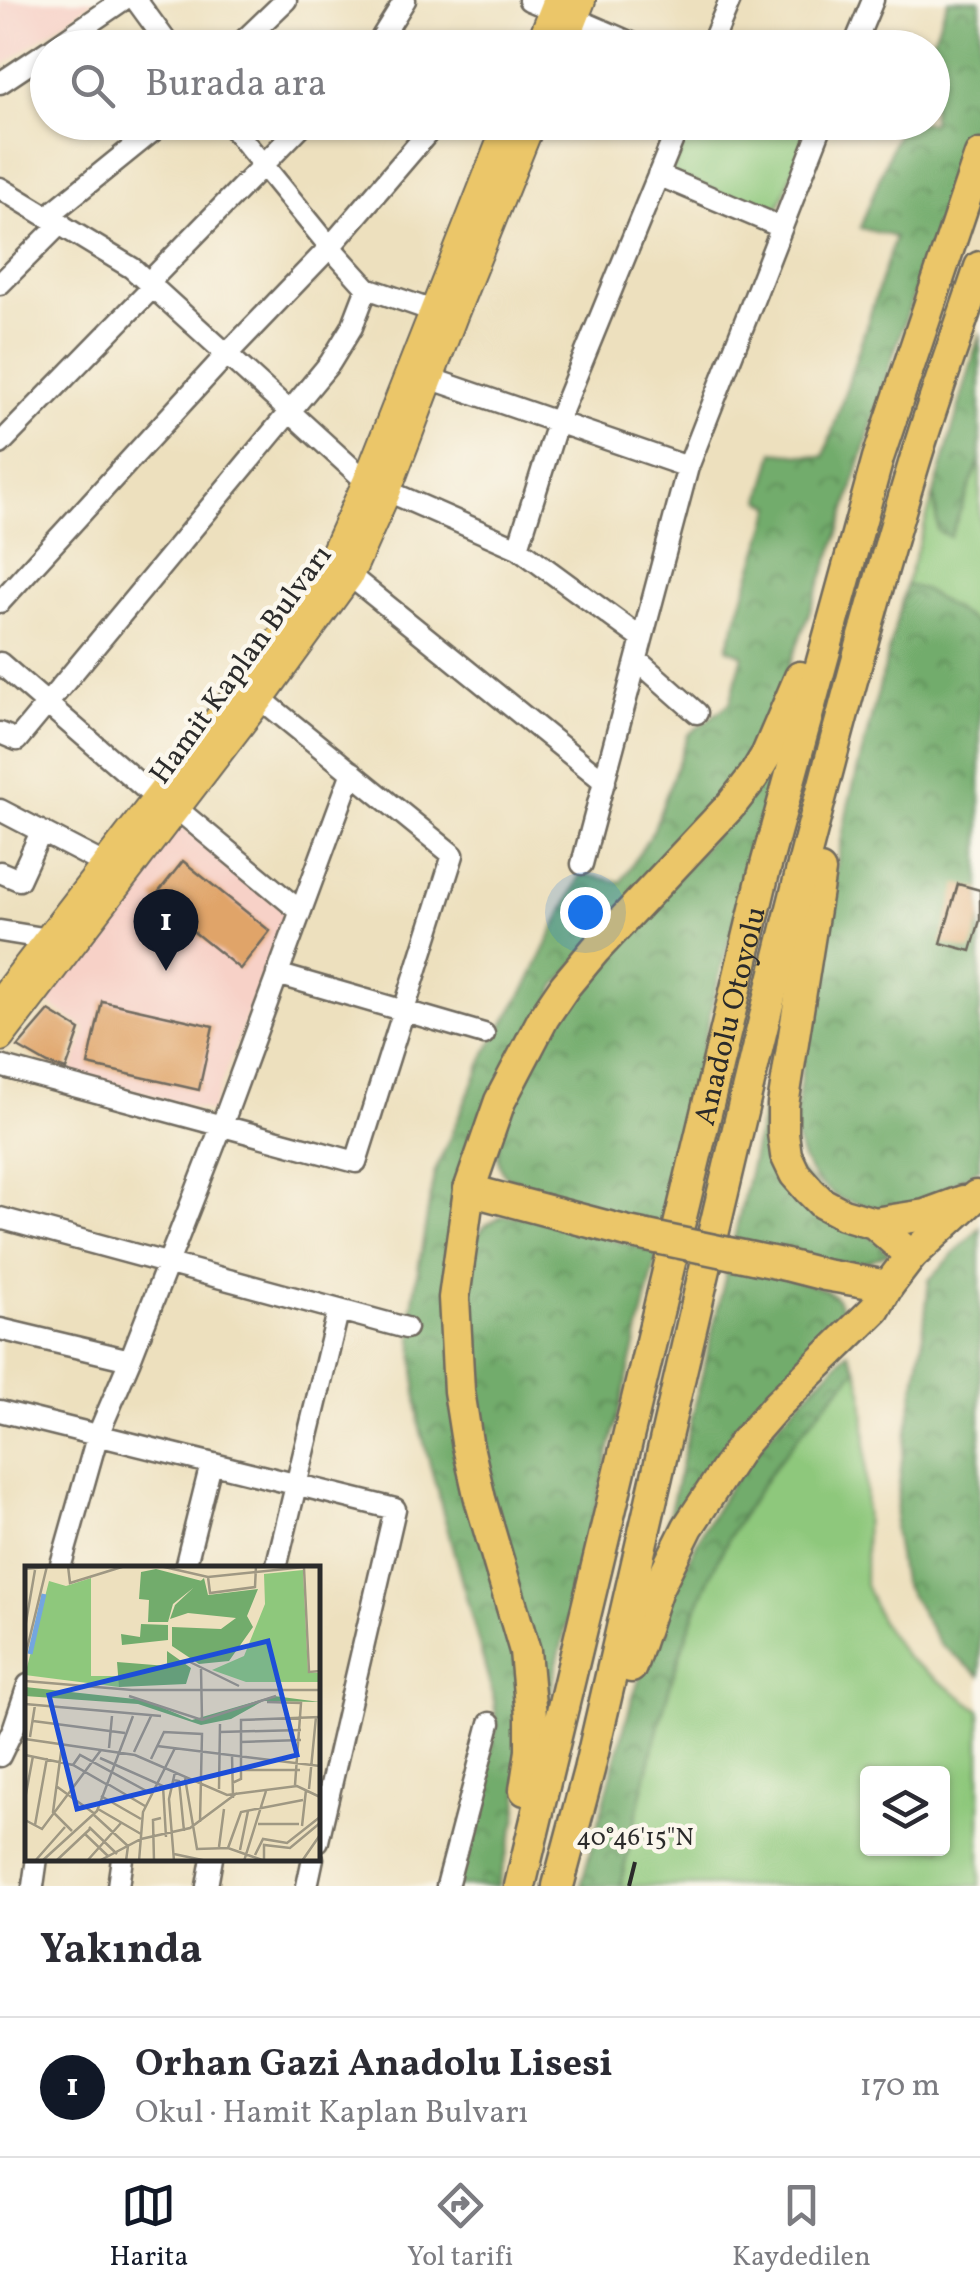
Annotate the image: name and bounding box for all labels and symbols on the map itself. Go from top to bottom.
street label: Hamit Kaplan Bulvarı [140,537,343,793]
your location [560,887,611,938]
pin: 1 [134,888,198,971]
street label: Anadolu Otoyolu [685,903,778,1130]
inset map [25,1566,320,1861]
text: 40°46'15"N [576,1821,694,1856]

